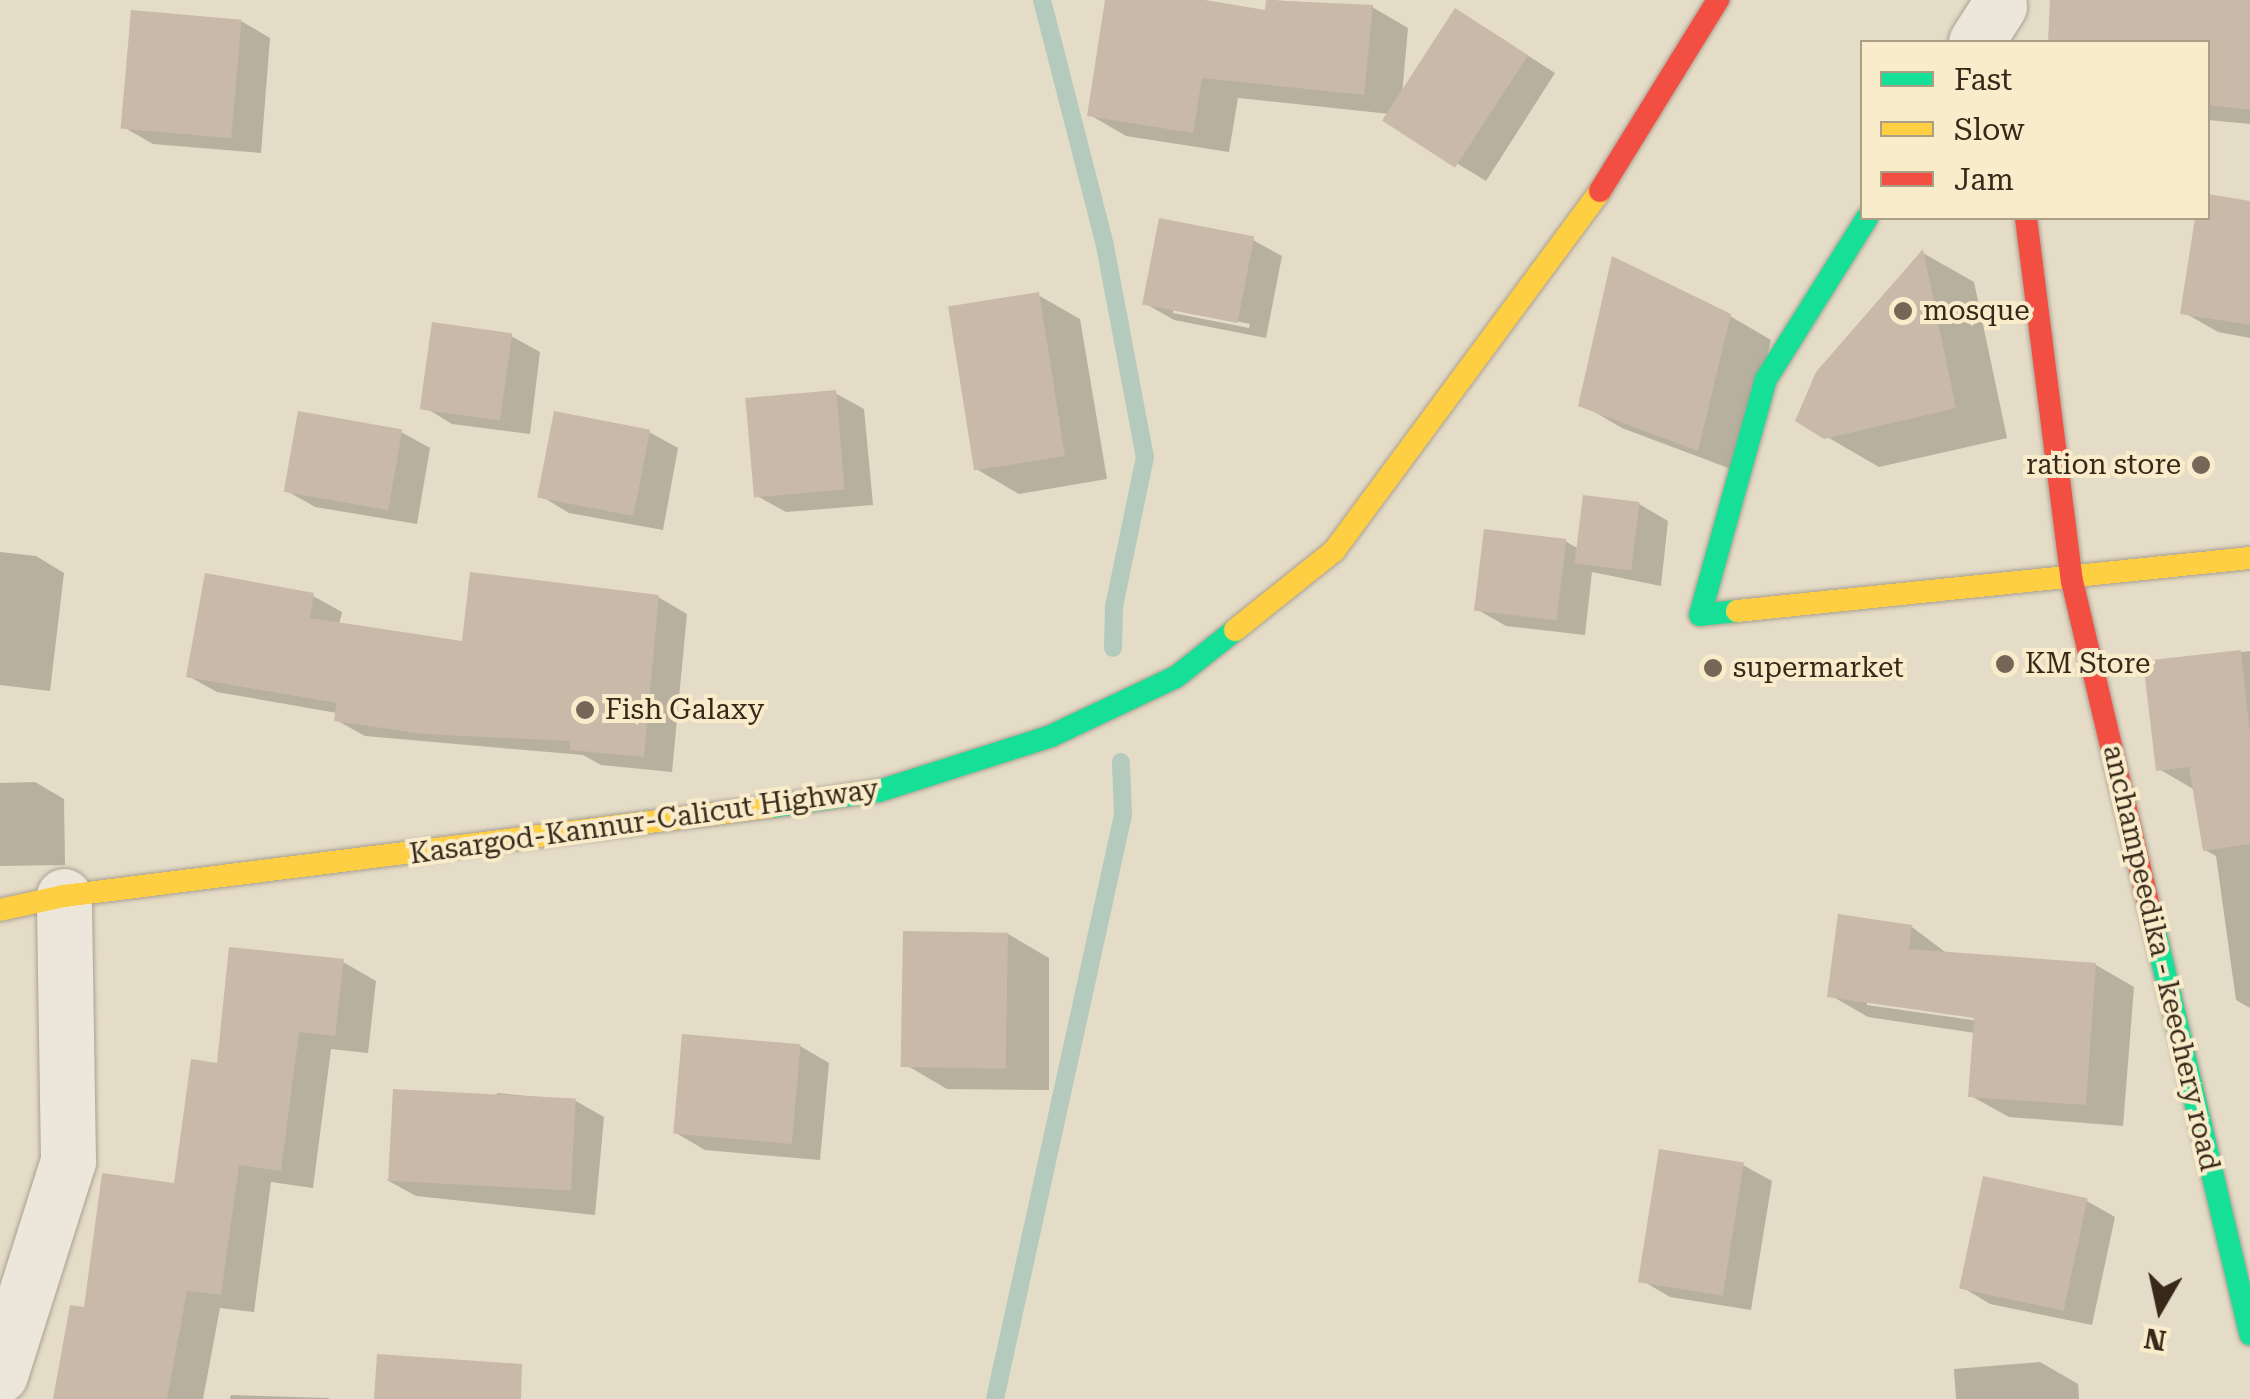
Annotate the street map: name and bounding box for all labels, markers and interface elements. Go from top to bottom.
legend [1860,40,2210,220]
text: Fast [1954,62,2012,97]
text: Slow [1954,112,2025,147]
text: Jam [1954,162,2014,197]
place label: mosque [1923,294,2030,328]
marker: mosque [1892,300,1914,322]
place label: ration store [2026,448,2181,482]
marker: ration store [2190,454,2212,476]
place label: KM Store [2025,647,2150,681]
place label: supermarket [1733,651,1904,685]
marker: KM Store [1994,653,2016,675]
marker: supermarket [1702,657,1724,679]
place label: Fish Galaxy [605,693,764,727]
marker: Fish Galaxy [574,699,596,721]
street label: anchampeedika - keechery road [2096,742,2226,1174]
street label: Kasargod-Kannur-Calicut Highway [407,772,881,872]
north arrow [2110,1259,2210,1359]
text: N [2142,1321,2168,1357]

